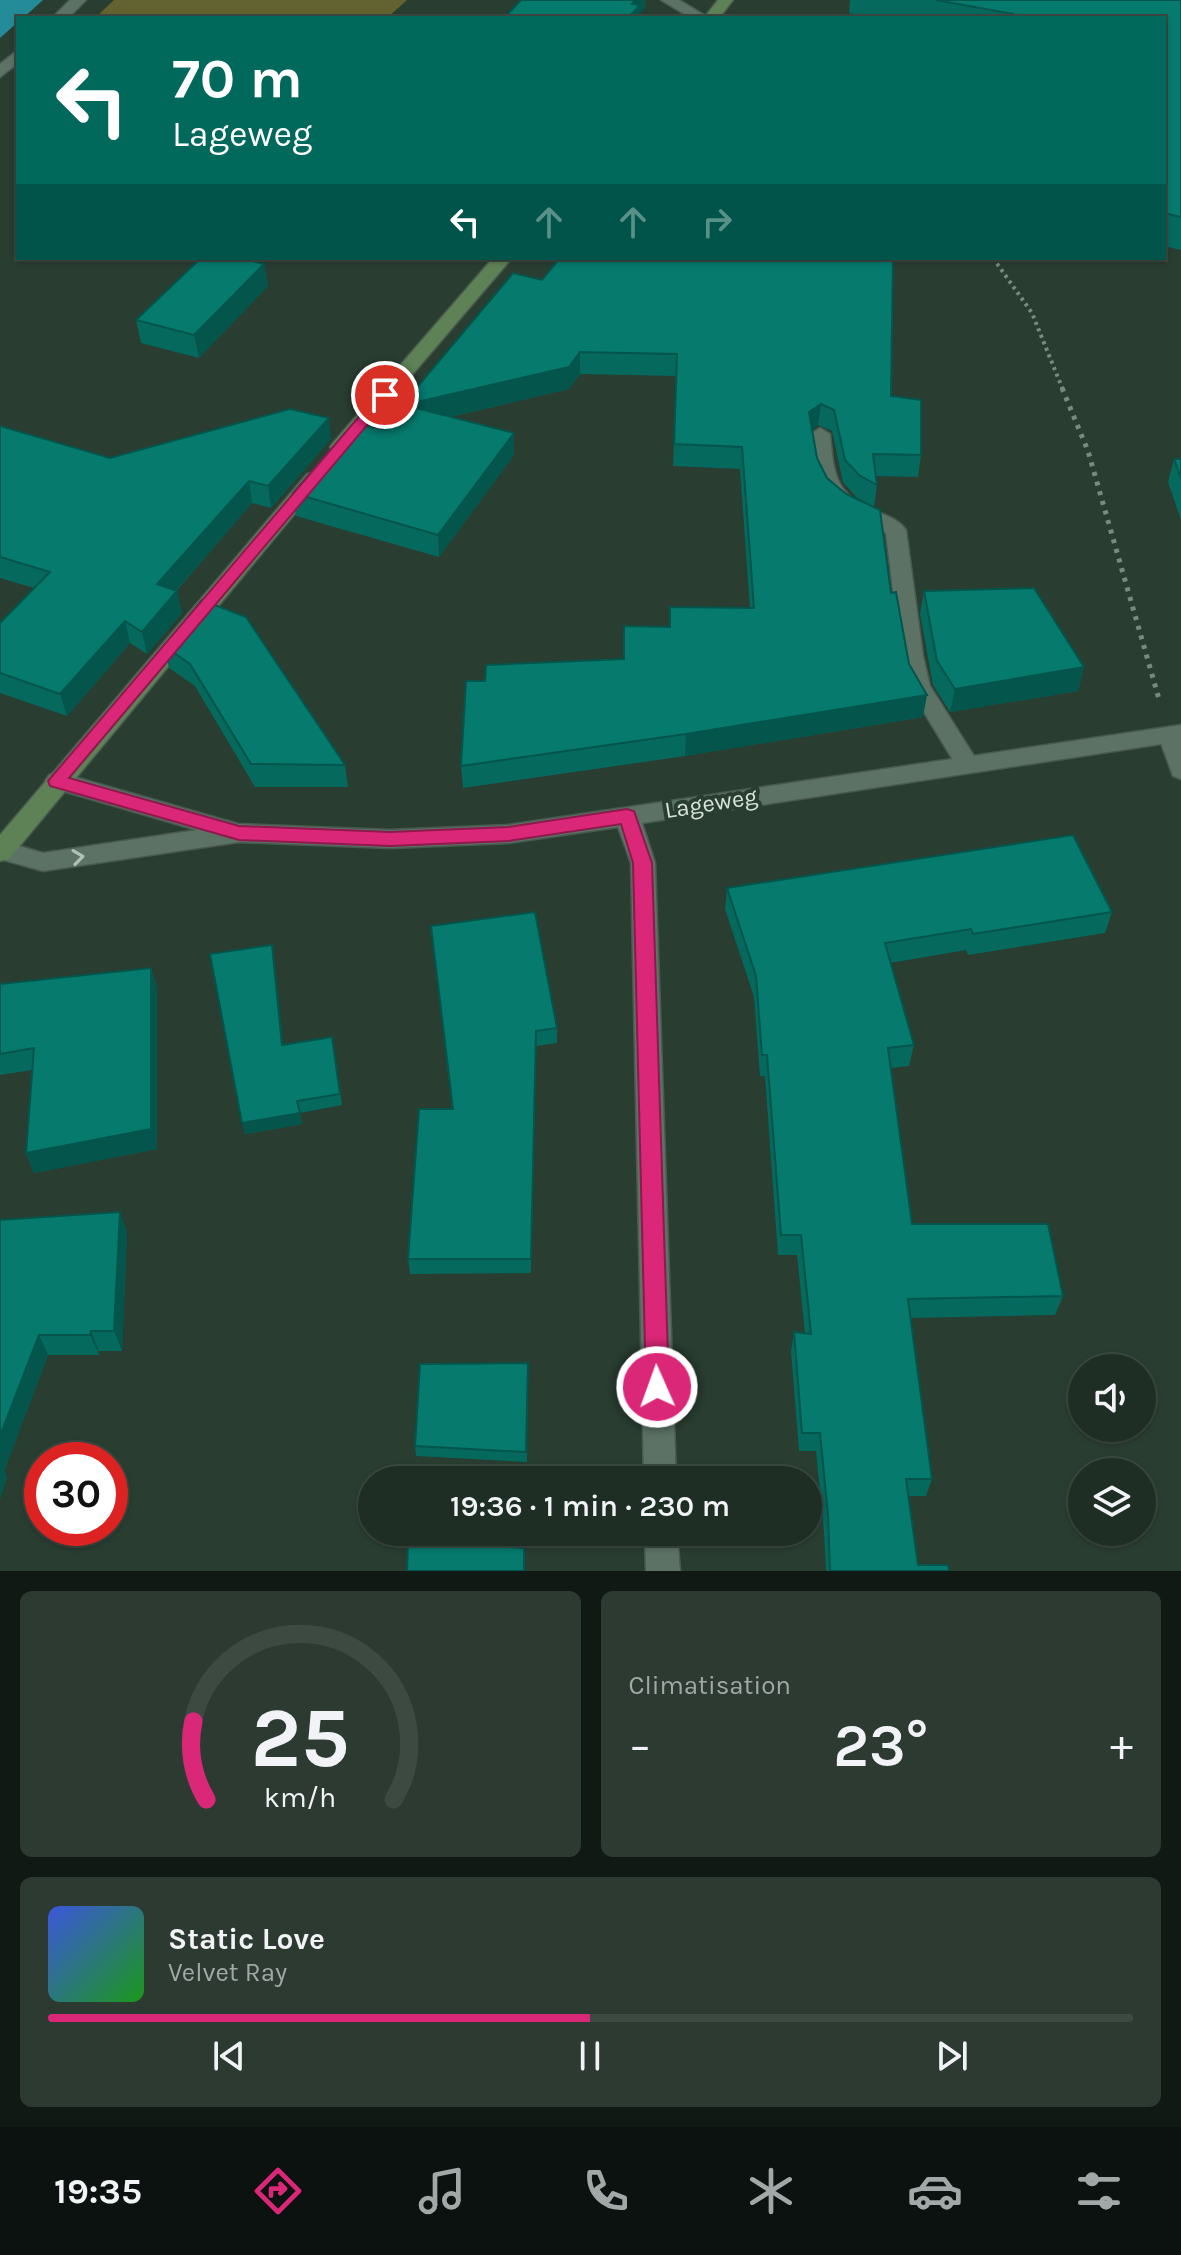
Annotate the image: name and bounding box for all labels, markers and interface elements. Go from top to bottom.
text: 70 m [172,46,303,111]
icon: left [40,48,144,152]
text: Lageweg [172,113,312,155]
icon: left [443,200,487,244]
icon: ahead [527,200,571,244]
icon: ahead [611,200,655,244]
icon: right [695,200,739,244]
pin [351,361,419,429]
icon: arrive [363,373,407,417]
street label: Lageweg [663,782,760,824]
one-way arrow [71,849,85,866]
position arrow [615,1345,699,1429]
map controls [1068,1354,1156,1546]
button: sound [1068,1354,1156,1442]
speed limit sign: 30 [24,1442,128,1546]
button: layers [1068,1458,1156,1546]
text: 19:36 · 1 min · 230 m [450,1488,730,1524]
text: Climatisation [629,1670,791,1701]
text: 25 [251,1690,350,1787]
text: 23° [833,1711,928,1781]
text: − [629,1720,652,1771]
text: + [1110,1720,1133,1771]
text: km/h [264,1781,336,1814]
text: Static Love [168,1921,325,1957]
text: Velvet Ray [168,1957,287,1988]
icon: previous [207,2034,251,2078]
icon: pause [568,2034,612,2078]
icon: next [930,2034,974,2078]
icon: directions [250,2163,306,2219]
icon: music [414,2163,470,2219]
icon: phone [578,2163,634,2219]
icon: climate [743,2163,799,2219]
icon: car [907,2163,963,2219]
icon: filters [1071,2163,1127,2219]
text: 19:35 [54,2170,142,2212]

